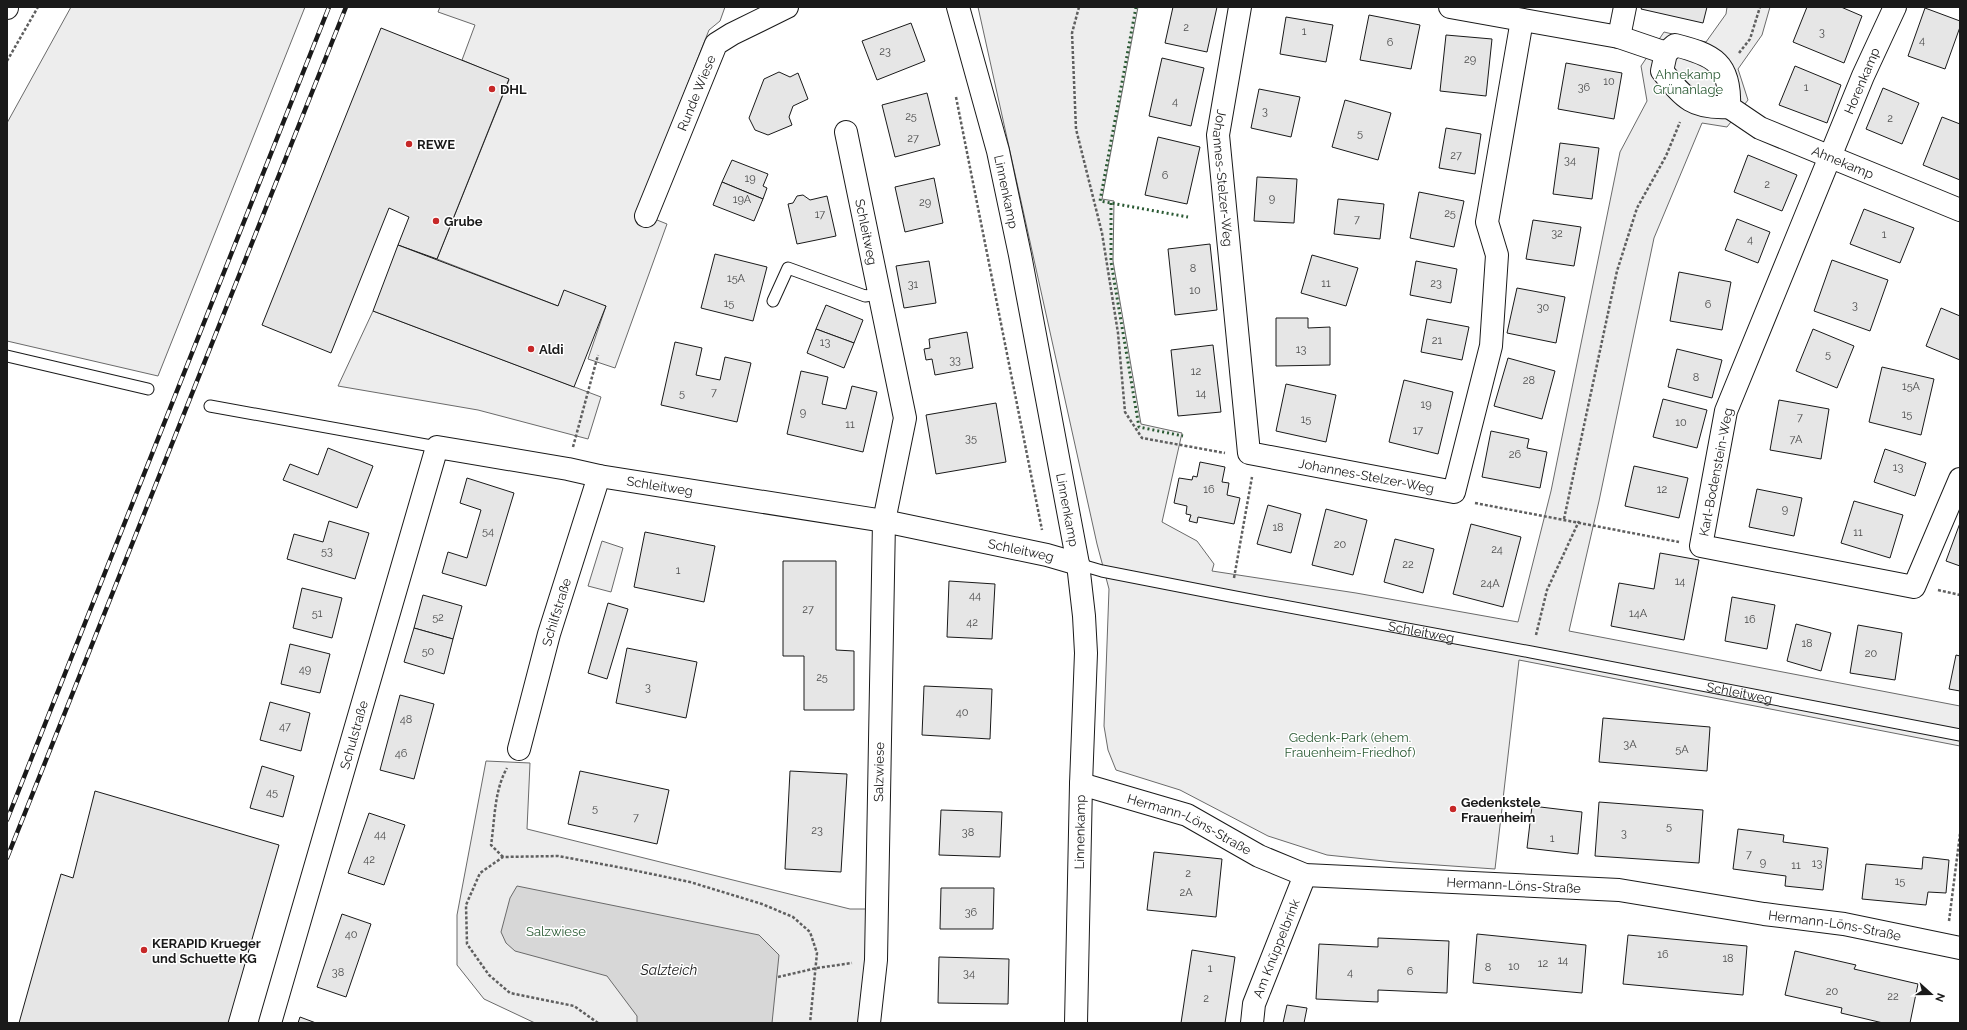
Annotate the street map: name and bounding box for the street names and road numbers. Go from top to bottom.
street label: Horenkamp [1841,46,1883,116]
street label: Runde Wiese [674,52,718,133]
street label: Johannes-Stelzer-Weg [1210,108,1236,247]
street label: Ahnekamp [1810,143,1876,181]
street label: Linnenkamp [992,153,1022,230]
street label: Schleitweg [852,198,881,266]
street label: Karl-Bodenstein-Weg [1696,407,1736,537]
street label: Johannes-Stelzer-Weg [1297,455,1436,496]
street label: Linnenkamp [1054,472,1082,548]
street label: Schleitweg [626,473,694,498]
street label: Schleitweg [987,535,1056,564]
street label: Schilfstraße [539,576,574,648]
street label: Schleitweg [1387,618,1456,645]
street label: Schleitweg [1705,679,1774,706]
street label: Schulstraße [336,698,371,771]
street label: Salzwiese [871,742,887,802]
street label: Hermann-Löns-Straße [1126,790,1254,858]
street label: Linnenkamp [1072,795,1088,869]
street label: Hermann-Löns-Straße [1446,874,1582,896]
street label: Am Knüppelbrink [1250,897,1302,1000]
street label: Hermann-Löns-Straße [1767,907,1903,943]

